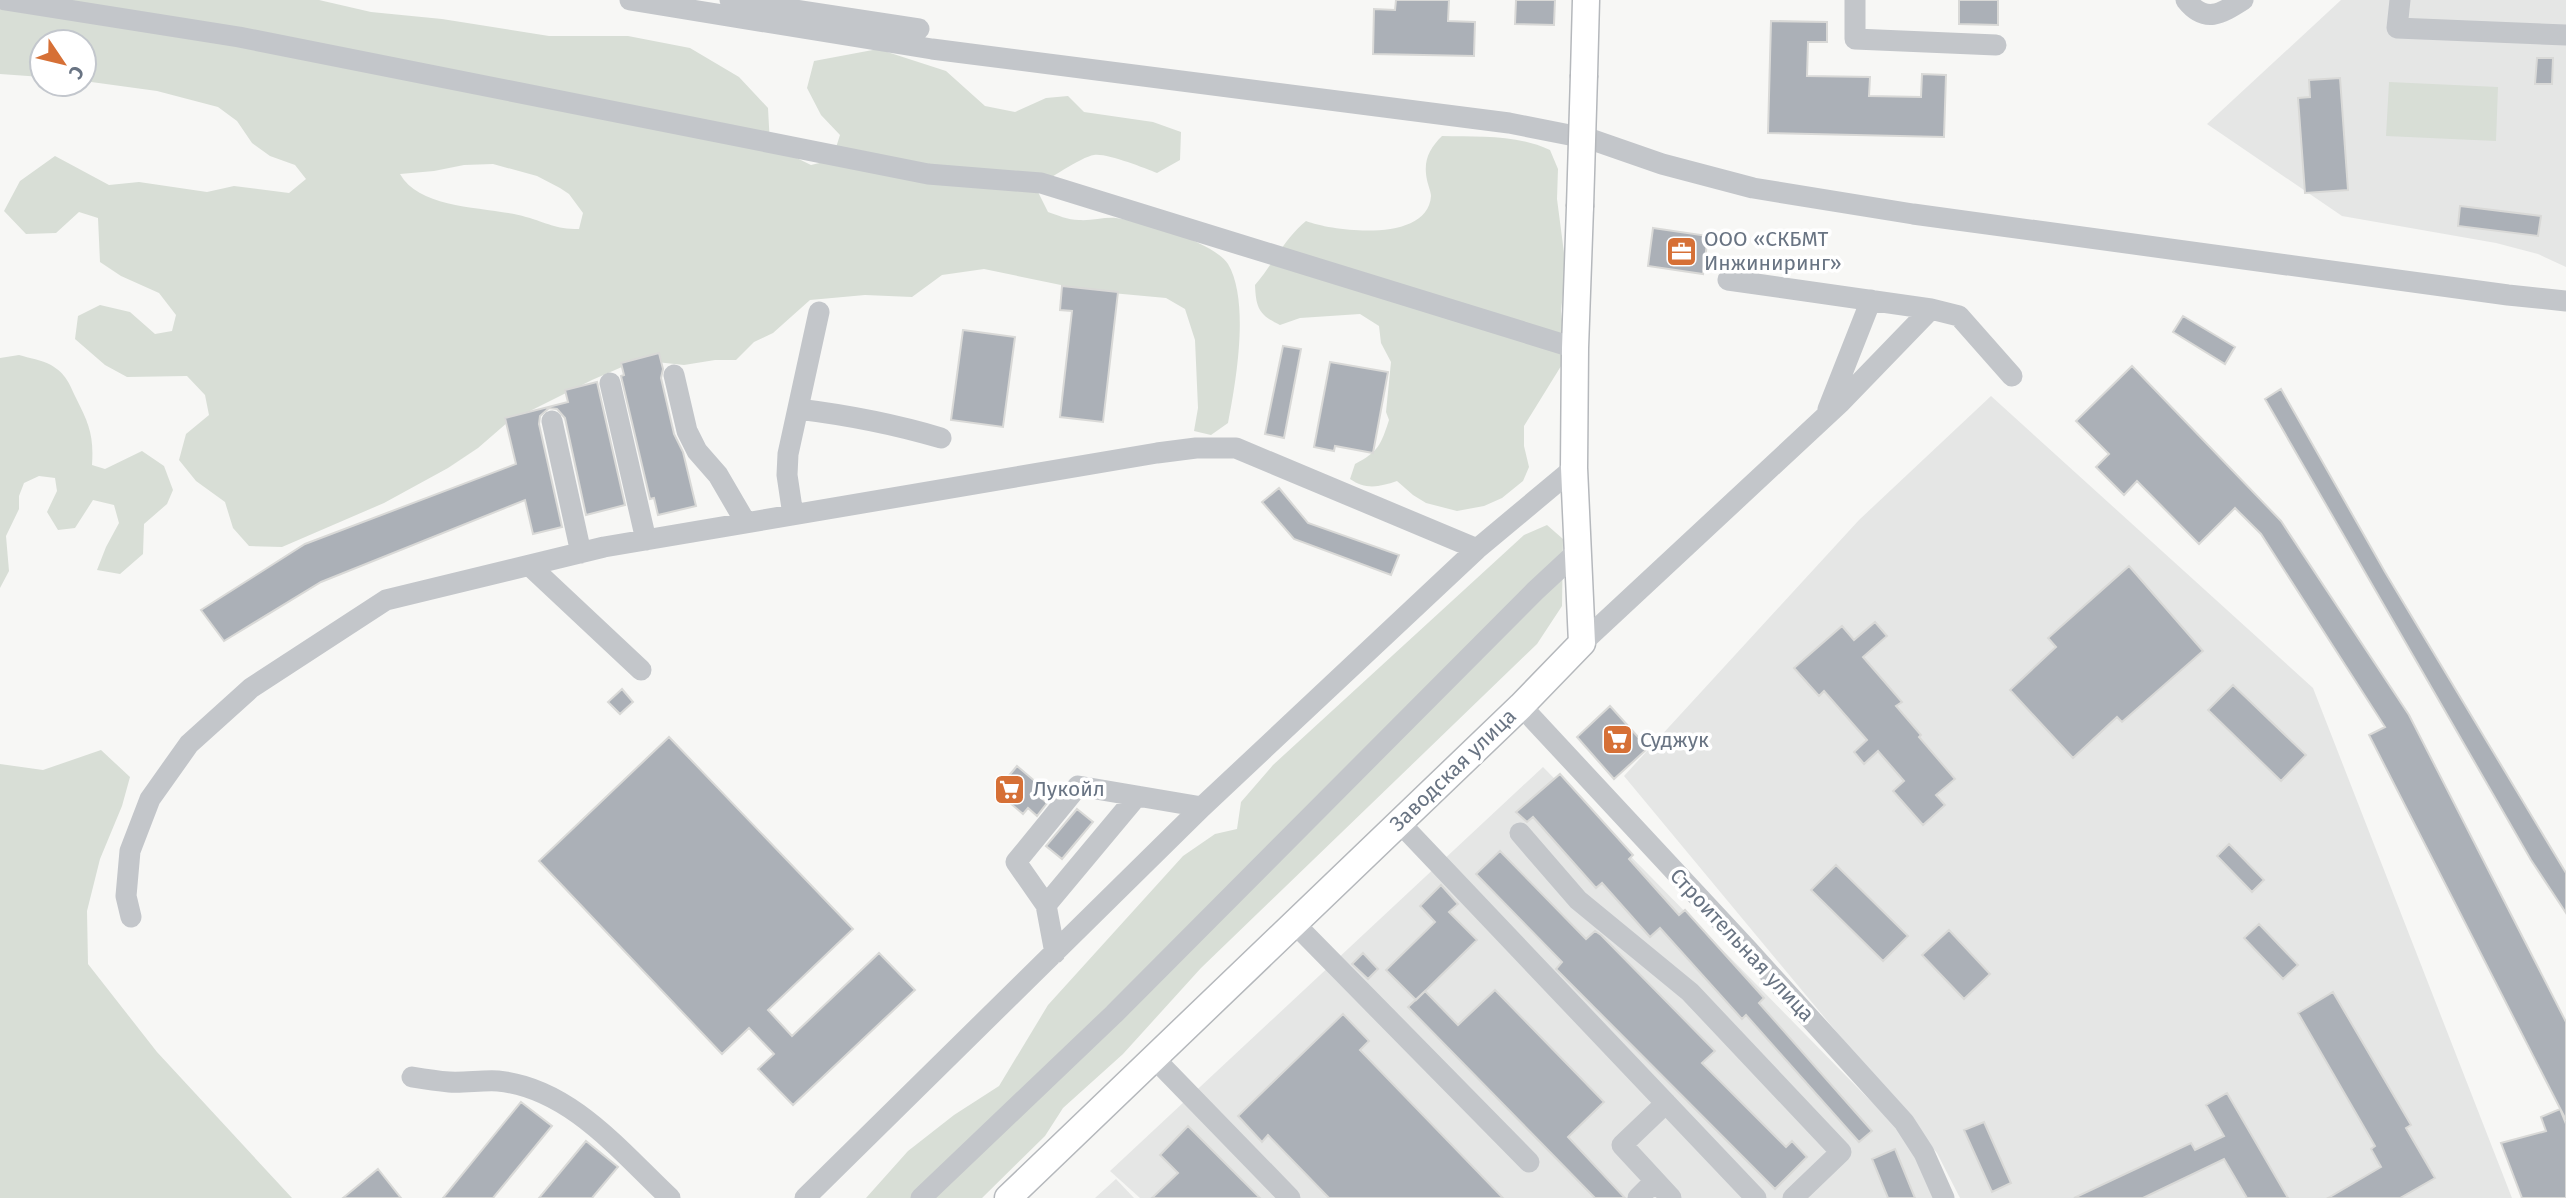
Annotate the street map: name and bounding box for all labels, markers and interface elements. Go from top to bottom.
north arrow [28,28,98,98]
text: С [64,61,89,84]
place label: ООО «СКБМТ Инжиниринг» [1704,226,1842,276]
office icon: ООО «СКБМТ Инжиниринг» [1664,234,1698,268]
street label: Заводская улица [1384,703,1522,837]
supermarket icon: Суджук [1600,723,1634,757]
place label: Суджук [1640,727,1709,753]
supermarket icon: Лукойл [993,772,1027,806]
place label: Лукойл [1033,776,1105,802]
street label: Строительная улица [1664,863,1820,1027]

